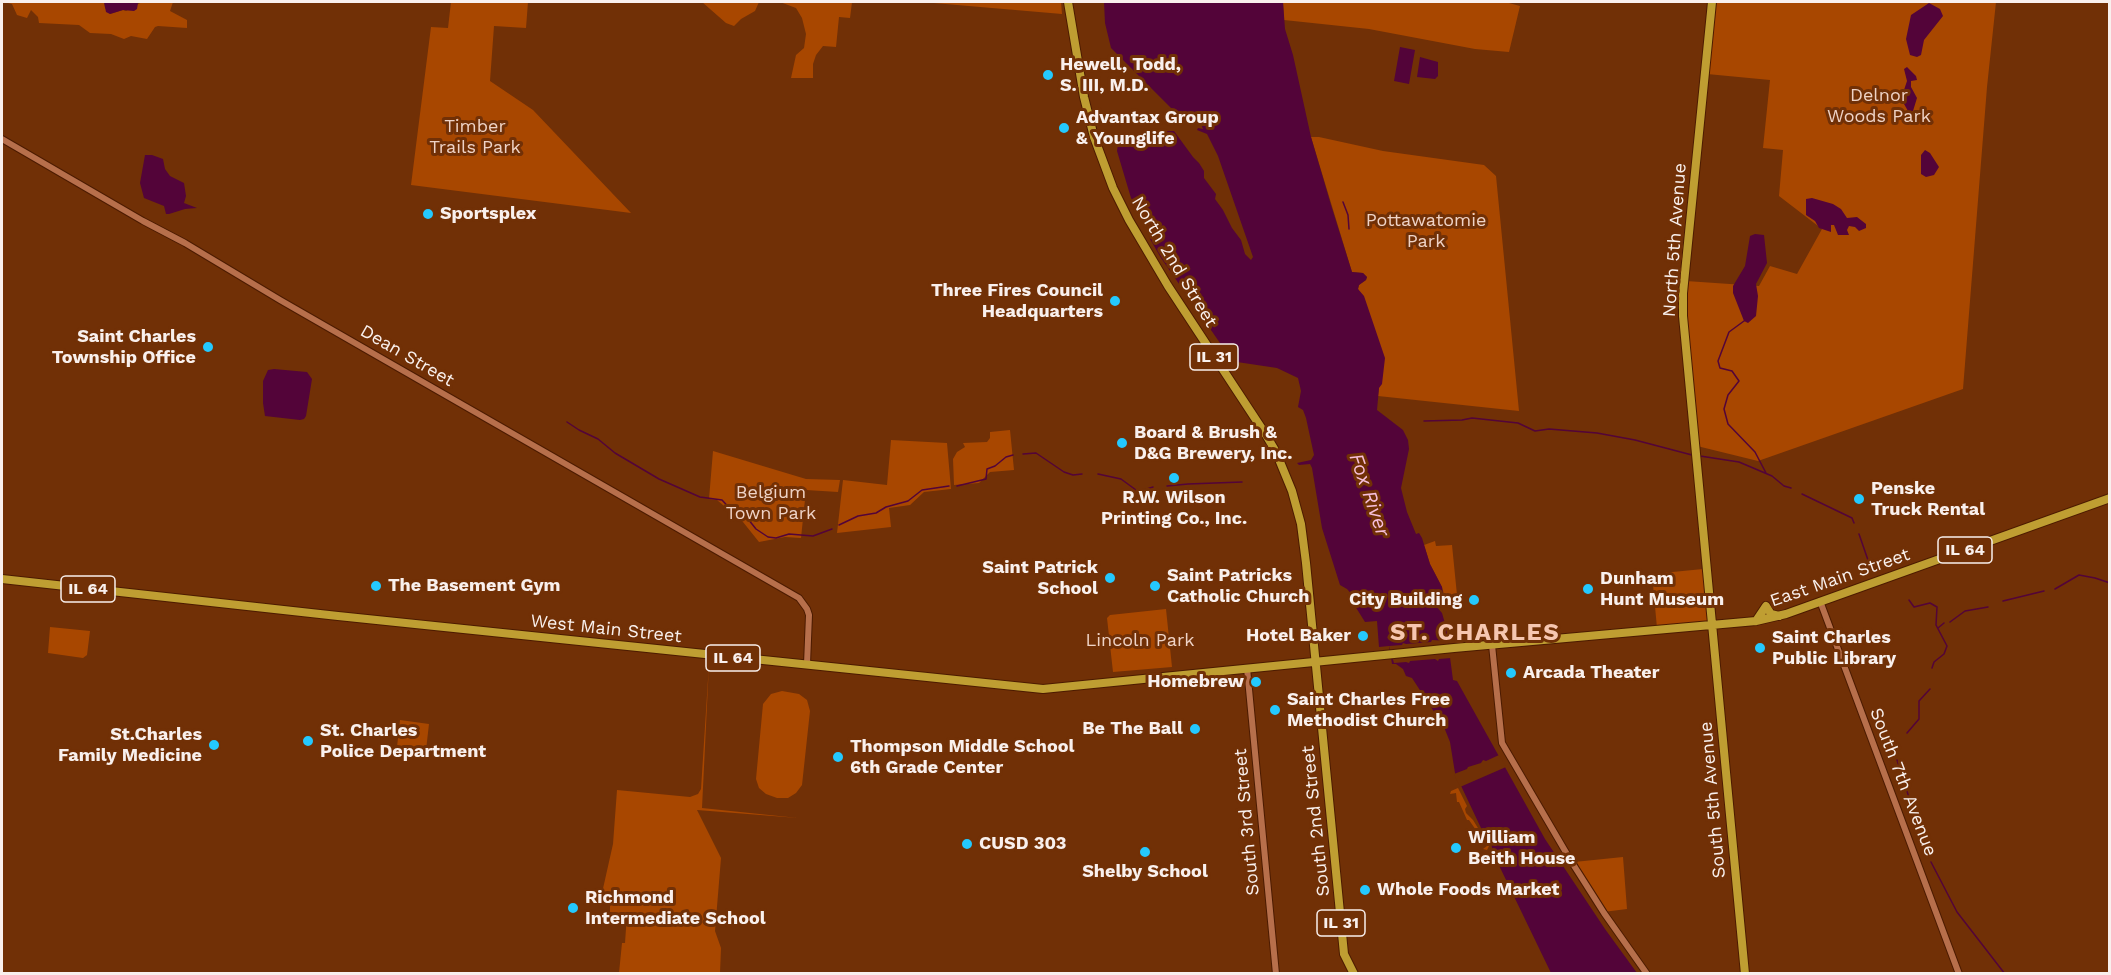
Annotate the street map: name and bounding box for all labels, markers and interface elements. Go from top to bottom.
place label: Hewell, Todd, S. III, M.D. [1060,54,1181,97]
marker: Hewell, Todd, S. III, M.D. [1041,68,1055,82]
park label: Delnor Woods Park [1827,85,1931,128]
place label: Advantax Group & Younglife [1076,107,1219,150]
park label: Timber Trails Park [429,116,521,158]
marker: Advantax Group & Younglife [1057,121,1071,135]
street label: North 5th Avenue [1659,162,1691,318]
street label: North 2nd Street [1126,193,1222,331]
place label: Sportsplex [440,203,536,225]
marker: Sportsplex [421,207,435,221]
park label: Pottawatomie Park [1366,210,1486,252]
place label: Three Fires Council Headquarters [931,280,1103,322]
marker: Three Fires Council Headquarters [1108,294,1122,308]
street label: Dean Street [356,320,458,392]
place label: Saint Charles Township Office [52,326,196,368]
marker: Saint Charles Township Office [201,340,215,354]
road number: IL 31 [1190,344,1238,370]
place label: Board & Brush & D&G Brewery, Inc. [1134,422,1292,464]
marker: Board & Brush & D&G Brewery, Inc. [1115,436,1129,450]
water label: Fox River [1344,450,1394,540]
marker: R.W. Wilson Printing Co., Inc. [1167,471,1181,485]
place label: Penske Truck Rental [1871,478,1985,520]
park label: Belgium Town Park [726,482,816,524]
place label: R.W. Wilson Printing Co., Inc. [1101,487,1247,530]
marker: Penske Truck Rental [1852,492,1866,506]
road number: IL 64 [1938,537,1992,563]
street label: East Main Street [1767,544,1913,612]
place label: Saint Patrick School [982,557,1098,600]
place label: Saint Patricks Catholic Church [1167,565,1309,608]
place label: Dunham Hunt Museum [1600,568,1724,610]
marker: Saint Patrick School [1103,571,1117,585]
place label: The Basement Gym [388,575,561,597]
road number: IL 64 [61,576,115,602]
marker: The Basement Gym [369,579,383,593]
marker: Saint Patricks Catholic Church [1148,579,1162,593]
marker: Dunham Hunt Museum [1581,582,1595,596]
place label: City Building [1349,589,1462,611]
marker: City Building [1467,593,1481,607]
street label: West Main Street [529,610,683,648]
district label: ST. CHARLES [1390,619,1560,647]
place label: Hotel Baker [1246,625,1351,647]
place label: Saint Charles Public Library [1772,627,1896,670]
marker: Hotel Baker [1356,629,1370,643]
park label: Lincoln Park [1085,630,1195,652]
marker: Saint Charles Public Library [1753,641,1767,655]
road number: IL 64 [706,645,760,671]
place label: Arcada Theater [1523,662,1660,684]
marker: Arcada Theater [1504,666,1518,680]
place label: Homebrew [1147,671,1244,693]
marker: Homebrew [1249,675,1263,689]
place label: Saint Charles Free Methodist Church [1287,689,1450,732]
marker: Saint Charles Free Methodist Church [1268,703,1282,717]
street label: South 7th Avenue [1865,705,1941,859]
place label: Be The Ball [1082,718,1183,740]
place label: St. Charles Police Department [320,720,486,762]
street label: South 5th Avenue [1695,721,1731,879]
marker: Be The Ball [1188,722,1202,736]
place label: St.Charles Family Medicine [58,724,202,766]
marker: St. Charles Police Department [301,734,315,748]
place label: Thompson Middle School 6th Grade Center [850,736,1074,778]
marker: St.Charles Family Medicine [207,738,221,752]
street label: South 2nd Street [1297,745,1335,897]
street label: South 3rd Street [1230,748,1264,896]
marker: Thompson Middle School 6th Grade Center [831,750,845,764]
place label: William Beith House [1468,827,1576,870]
place label: CUSD 303 [979,833,1067,855]
marker: CUSD 303 [960,837,974,851]
marker: William Beith House [1449,841,1463,855]
marker: Shelby School [1138,845,1152,859]
place label: Shelby School [1082,861,1208,883]
place label: Whole Foods Market [1377,879,1559,901]
marker: Whole Foods Market [1358,883,1372,897]
place label: Richmond Intermediate School [585,887,766,930]
marker: Richmond Intermediate School [566,901,580,915]
road number: IL 31 [1317,910,1365,936]

